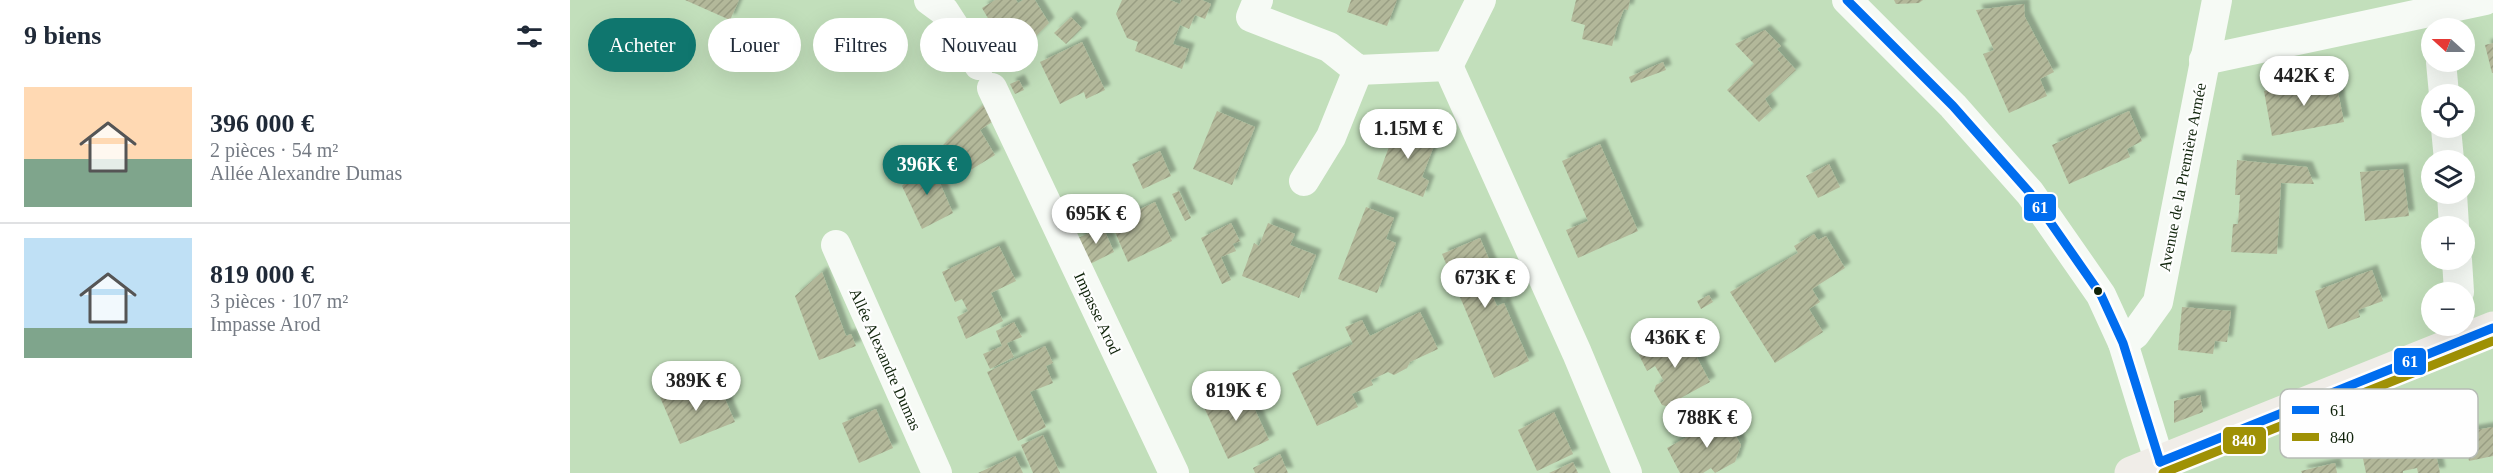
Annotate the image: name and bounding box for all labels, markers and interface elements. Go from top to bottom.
chip: Acheter [588,18,696,72]
chip: Louer [708,18,801,72]
chip: Filtres [813,18,908,72]
chip: Nouveau [920,18,1038,72]
north arrow [2421,18,2475,72]
map controls [2421,18,2475,336]
icon: filters [513,20,546,53]
text: 9 biens [24,21,101,50]
pin: 442K € [2255,56,2353,107]
text: 442K € [2274,64,2334,86]
street label: Avenue de la Première Armée [2156,81,2209,273]
button: locate [2421,84,2475,138]
text: 396 000 € [210,109,314,138]
pin: 1.15M € [1353,109,1463,160]
icon: home [72,111,144,183]
text: 1.15M € [1374,117,1442,139]
text: 2 pièces · 54 m² [210,139,338,161]
pin: 396K € [878,145,976,196]
button: layers [2421,150,2475,204]
text: 396K € [897,153,957,175]
text: Allée Alexandre Dumas [210,162,402,184]
line badge: 61 [2023,193,2057,222]
pin: 695K € [1047,194,1145,245]
text: 61 [2032,199,2048,216]
text: 695K € [1066,202,1126,224]
button: + [2421,216,2475,270]
pin: 673K € [1436,258,1534,309]
text: 819 000 € [210,260,314,289]
icon: home [72,262,144,334]
text: 673K € [1455,266,1515,288]
street label: Impasse Arod [1070,270,1124,357]
button: − [2421,282,2475,336]
unlabelled marker [2092,285,2104,297]
street label: Allée Alexandre Dumas [847,286,925,433]
text: 3 pièces · 107 m² [210,290,348,312]
text: Impasse Arod [210,313,321,335]
pin: 436K € [1626,318,1724,369]
text: 436K € [1645,326,1705,348]
line badge: 61 [2393,347,2427,376]
text: 61 [2402,353,2418,370]
pin: 389K € [647,361,745,412]
text: 389K € [666,369,726,391]
pin: 819K € [1187,371,1285,422]
text: 819K € [1206,379,1266,401]
legend [2280,389,2478,458]
pin: 788K € [1658,398,1756,449]
text: 61 [2330,402,2346,419]
text: 788K € [1677,406,1737,428]
line badge: 840 [2222,426,2267,455]
text: 840 [2330,429,2354,446]
text: 840 [2232,432,2256,449]

